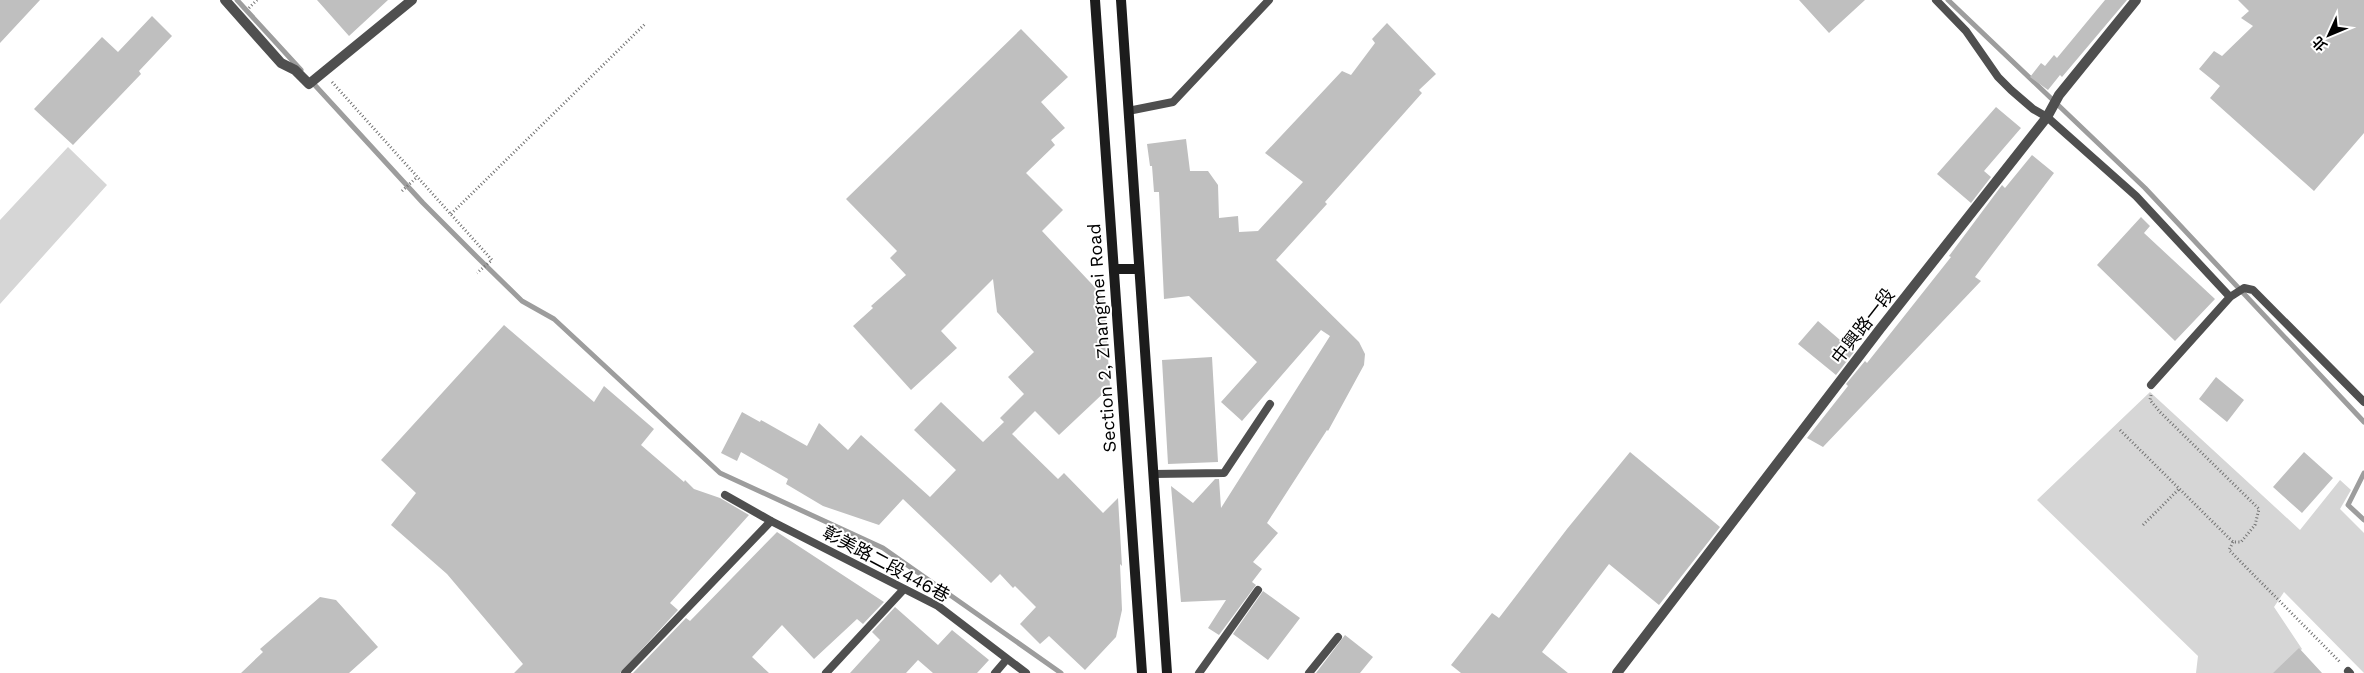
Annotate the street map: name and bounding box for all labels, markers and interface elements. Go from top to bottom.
north arrow [2304,10,2354,60]
text: 北 [2309,33,2330,55]
street label: Section 2, Zhangmei Road [1083,223,1120,453]
street label: 中興路一段 [1827,284,1899,368]
street label: 彰美路二段446巷 [819,521,953,606]

